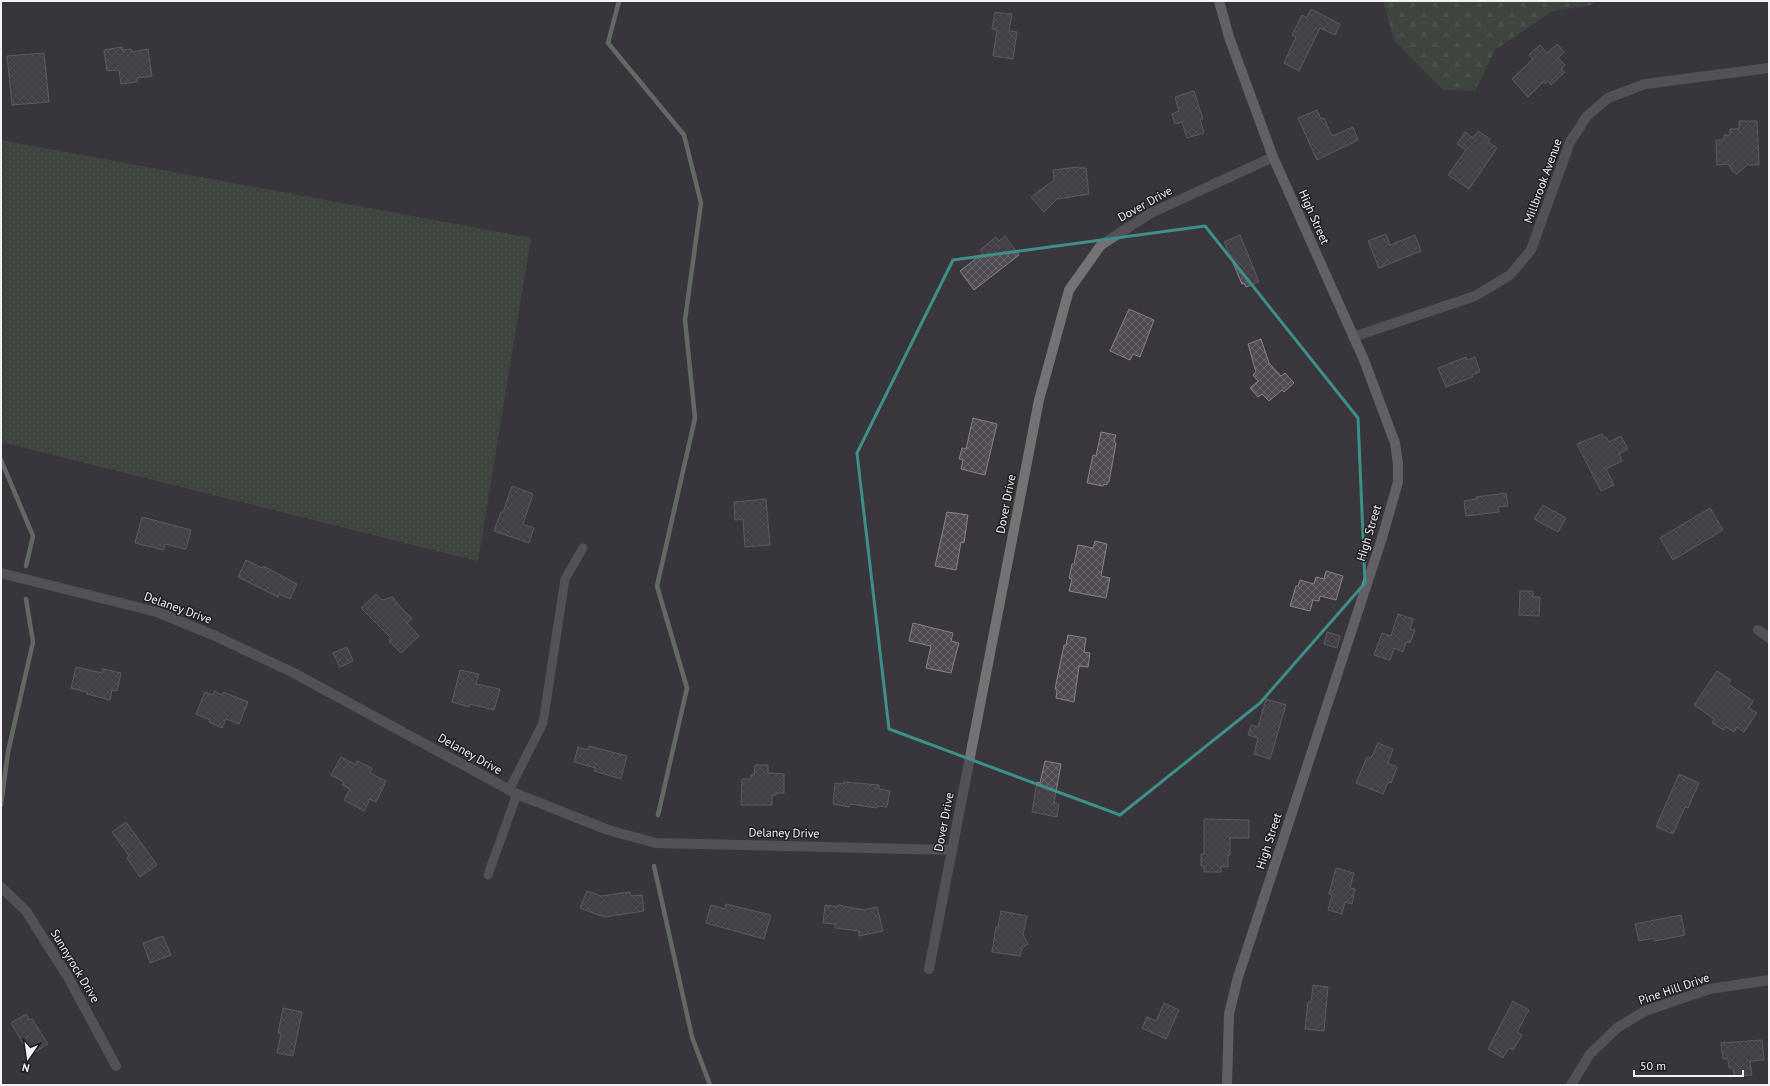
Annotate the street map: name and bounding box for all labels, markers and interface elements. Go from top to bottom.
street label: Millbrook Avenue [1520,137,1565,225]
street label: Dover Drive [1115,182,1175,225]
street label: High Street [1296,187,1333,246]
street label: Dover Drive [992,473,1019,535]
street label: High Street [1353,503,1384,563]
street label: Delaney Drive [142,588,214,627]
street label: Delaney Drive [436,730,505,777]
street label: Dover Drive [930,791,957,853]
street label: High Street [1252,811,1285,871]
street label: Delaney Drive [748,824,820,841]
street label: Sunnyrock Drive [48,926,103,1005]
street label: Pine Hill Drive [1636,969,1711,1008]
north arrow [8,1038,48,1078]
scale bar [1634,1052,1743,1078]
text: 50 m [1640,1058,1666,1073]
text: N [21,1060,31,1075]

